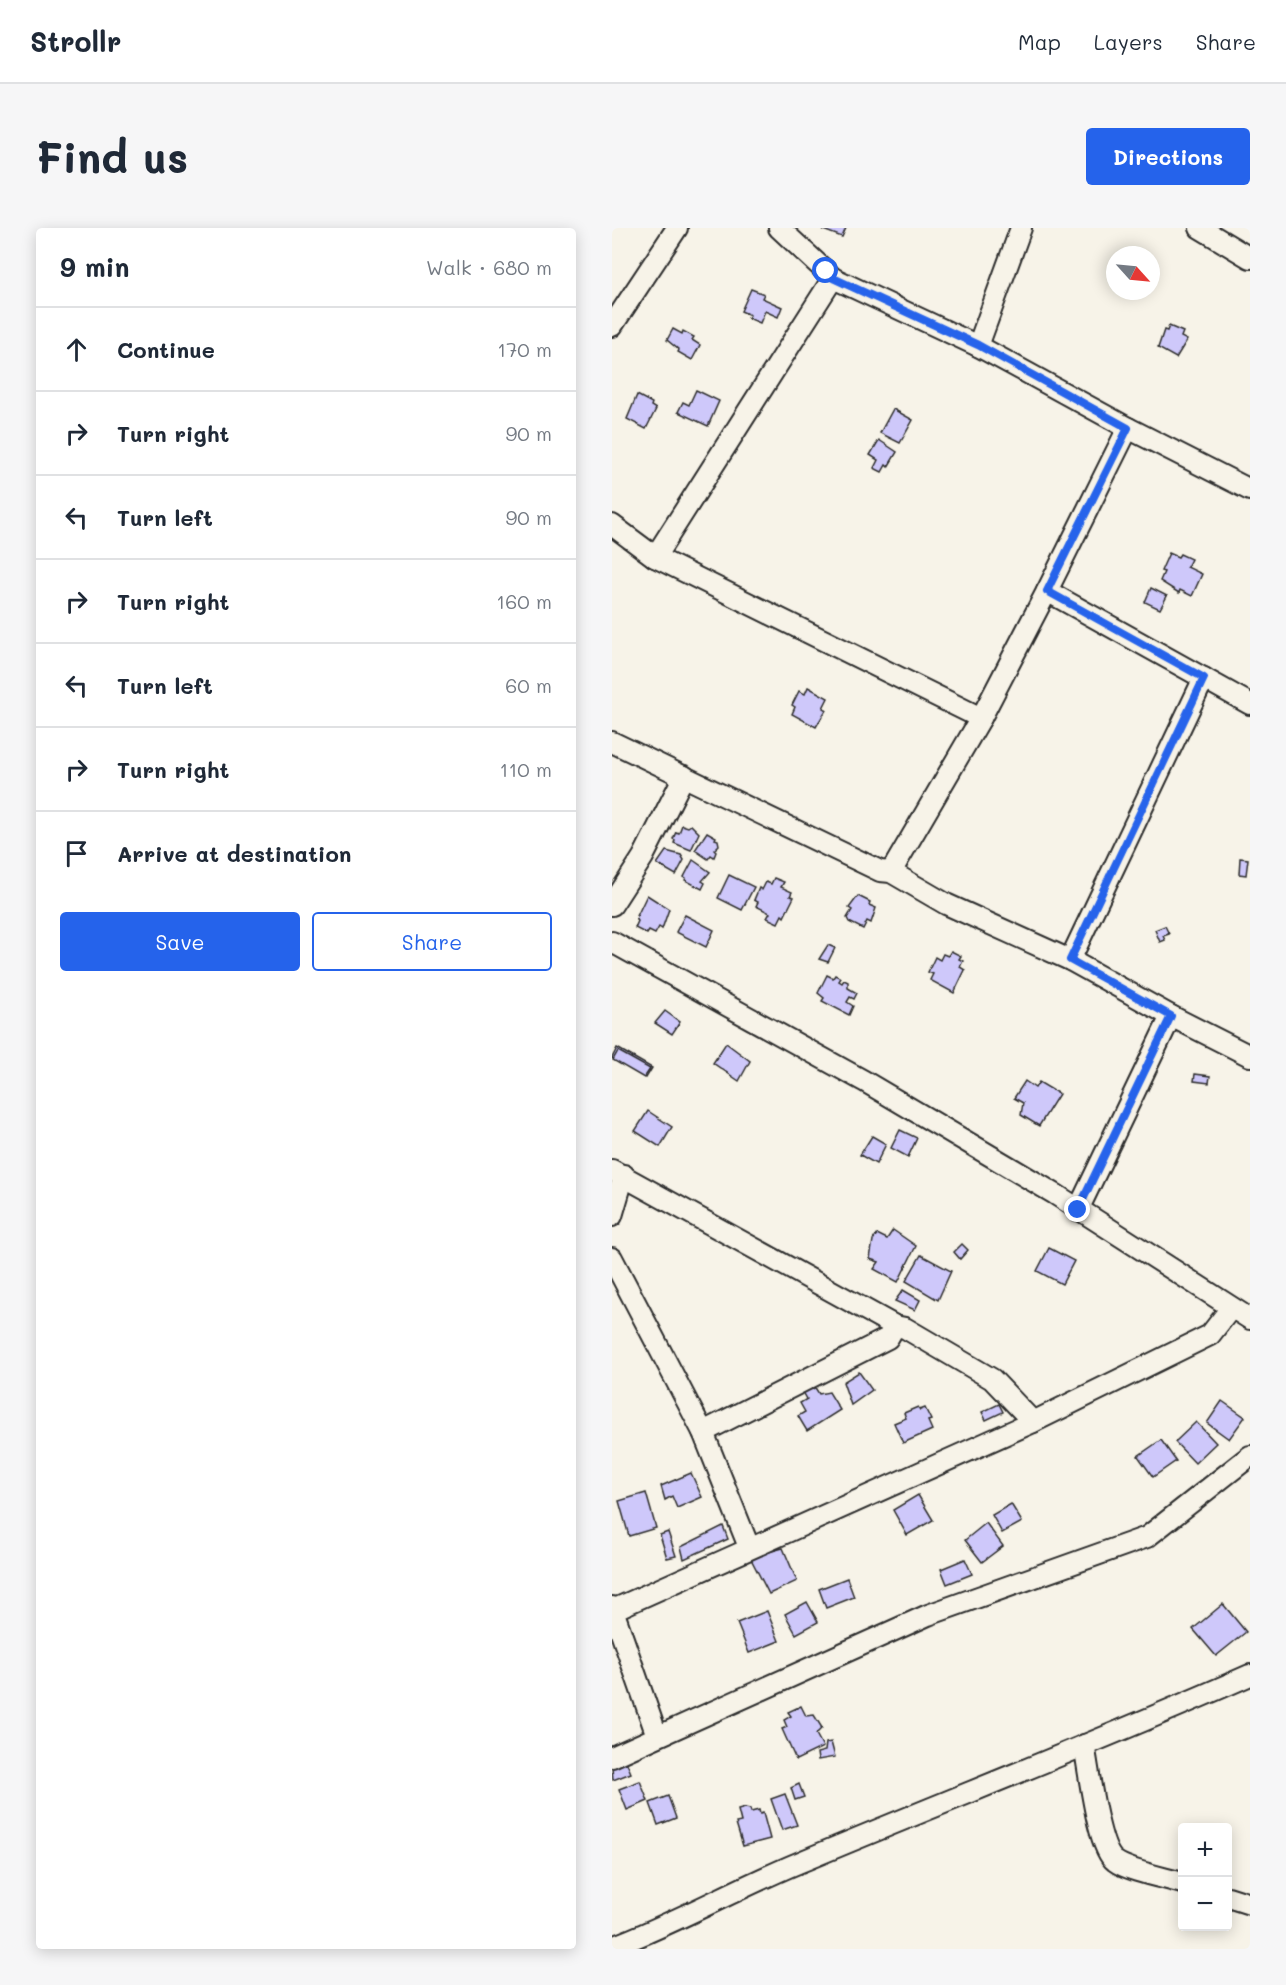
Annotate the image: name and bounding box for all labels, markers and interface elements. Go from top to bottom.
text: Strollr [30,23,121,59]
text: Map [1018,28,1061,55]
text: Layers [1094,28,1163,55]
text: Share [1196,28,1256,55]
button: Directions [1086,128,1250,185]
text: Find us [36,129,188,184]
north arrow [1106,246,1160,300]
text: 9 min [60,250,129,284]
text: Walk · 680 m [426,254,552,280]
route start [812,257,838,283]
icon: ahead [60,333,93,366]
text: Continue [117,335,215,364]
text: 170 m [497,336,552,362]
icon: right [60,417,93,450]
text: Turn right [117,419,229,448]
text: 90 m [506,420,552,446]
icon: left [60,501,93,534]
text: Turn left [117,503,213,532]
text: 90 m [506,504,552,530]
icon: right [60,585,93,618]
text: Turn right [117,587,229,616]
text: 160 m [496,588,552,614]
icon: left [60,669,93,702]
text: Turn left [117,671,213,700]
text: 60 m [505,672,552,698]
icon: right [60,753,93,786]
text: Turn right [117,755,229,784]
text: 110 m [499,756,552,782]
icon: arrive [60,837,93,870]
text: Arrive at destination [117,839,352,868]
button: Save [60,912,300,971]
button: Share [312,912,552,971]
route end [1064,1196,1090,1222]
map controls [1178,1823,1232,1931]
button: + [1178,1823,1232,1877]
button: − [1178,1877,1232,1931]

